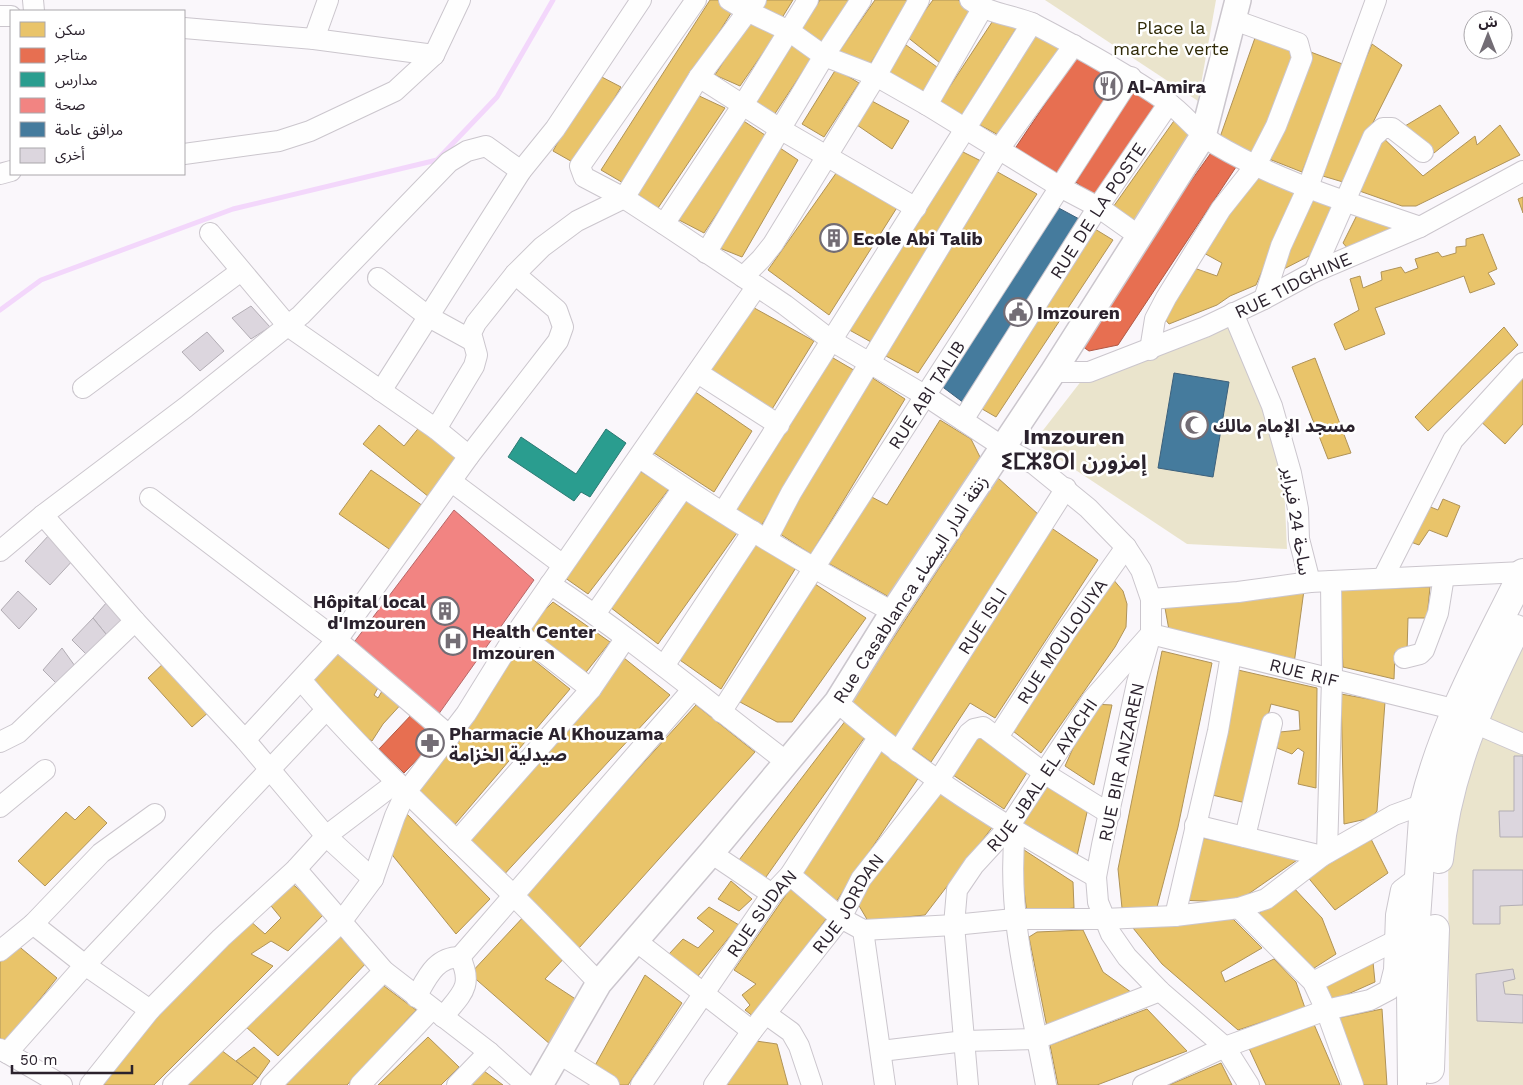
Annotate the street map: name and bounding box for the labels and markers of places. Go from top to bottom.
restaurant icon: Al-Amira [1093,71,1123,101]
place label: Al-Amira [1127,76,1206,97]
building icon: Ecole Abi Talib [819,223,849,253]
place label: Ecole Abi Talib [853,228,983,249]
public building icon: Imzouren [1003,297,1033,327]
place label: Imzouren [1037,302,1120,323]
mosque icon: مسجد الإمام مالك [1179,410,1209,440]
place label: مسجد الإمام مالك [1213,415,1356,439]
place label: Hôpital local d'Imzouren [313,591,426,633]
building icon: Hôpital local d'Imzouren [430,596,460,626]
place label: Health Center Imzouren [472,621,596,663]
hospital icon: Health Center Imzouren [438,626,468,656]
place label: Pharmacie Al Khouzama صيدلية الخزامة [449,723,664,766]
pharmacy icon: Pharmacie Al Khouzama صيدلية الخزامة [415,728,445,758]

